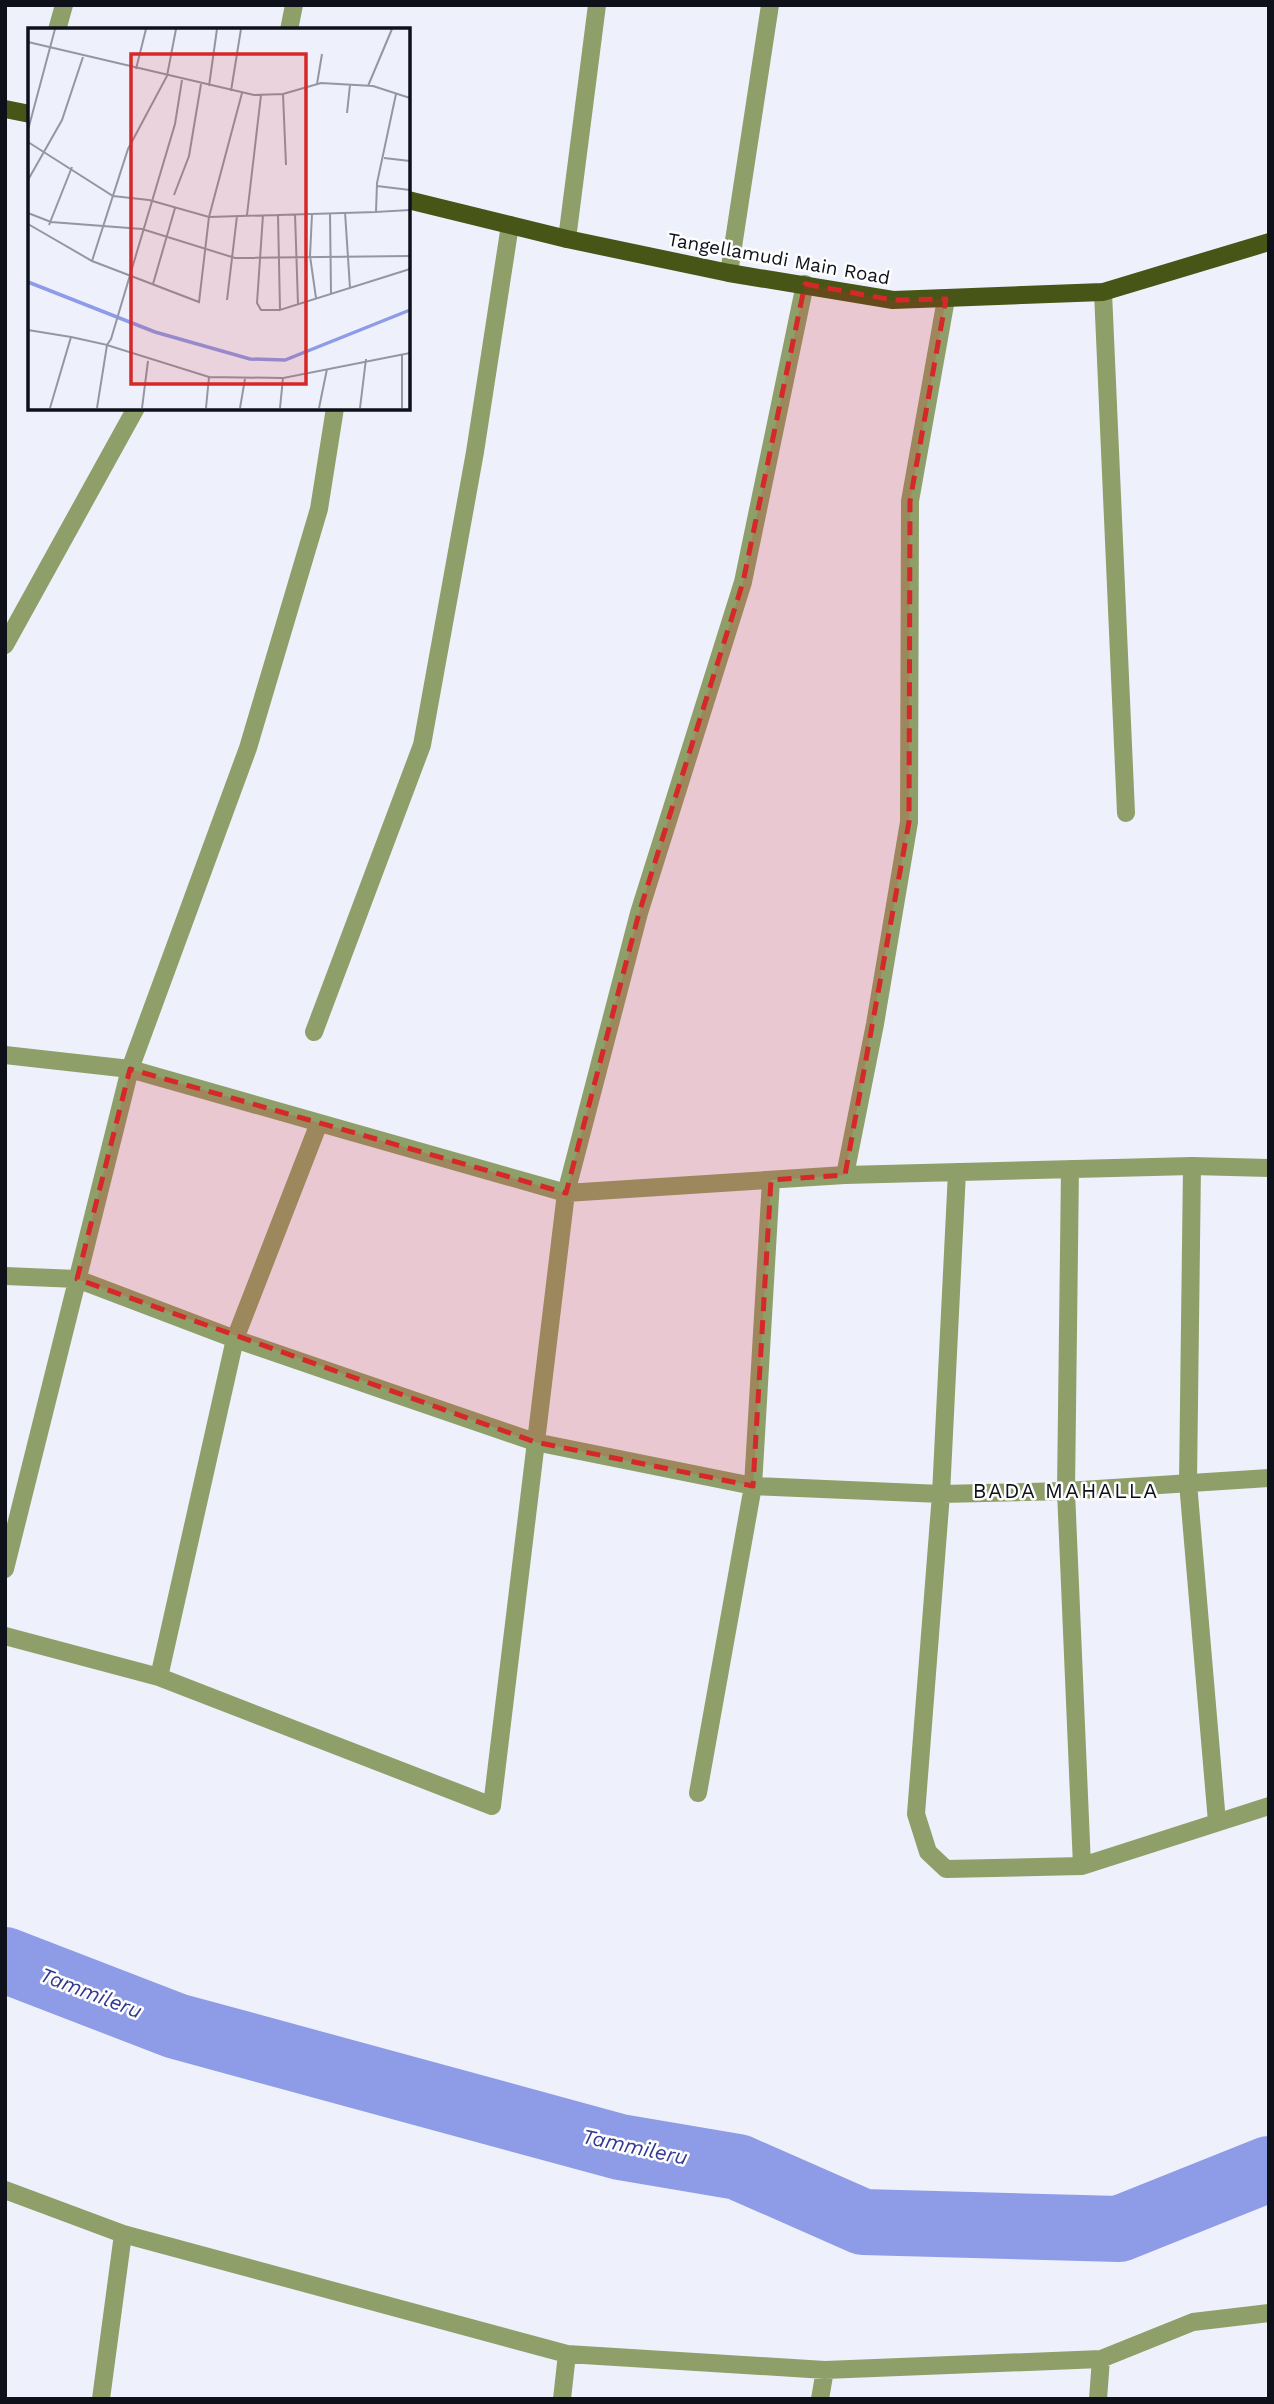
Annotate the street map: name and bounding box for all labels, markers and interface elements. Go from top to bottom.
inset map [28,28,410,410]
street label: Tangellamudi Main Road [666,228,892,289]
district label: BADA MAHALLA [973,1478,1159,1503]
water label: Tammileru [37,1962,146,2023]
water label: Tammileru [580,2123,690,2170]

